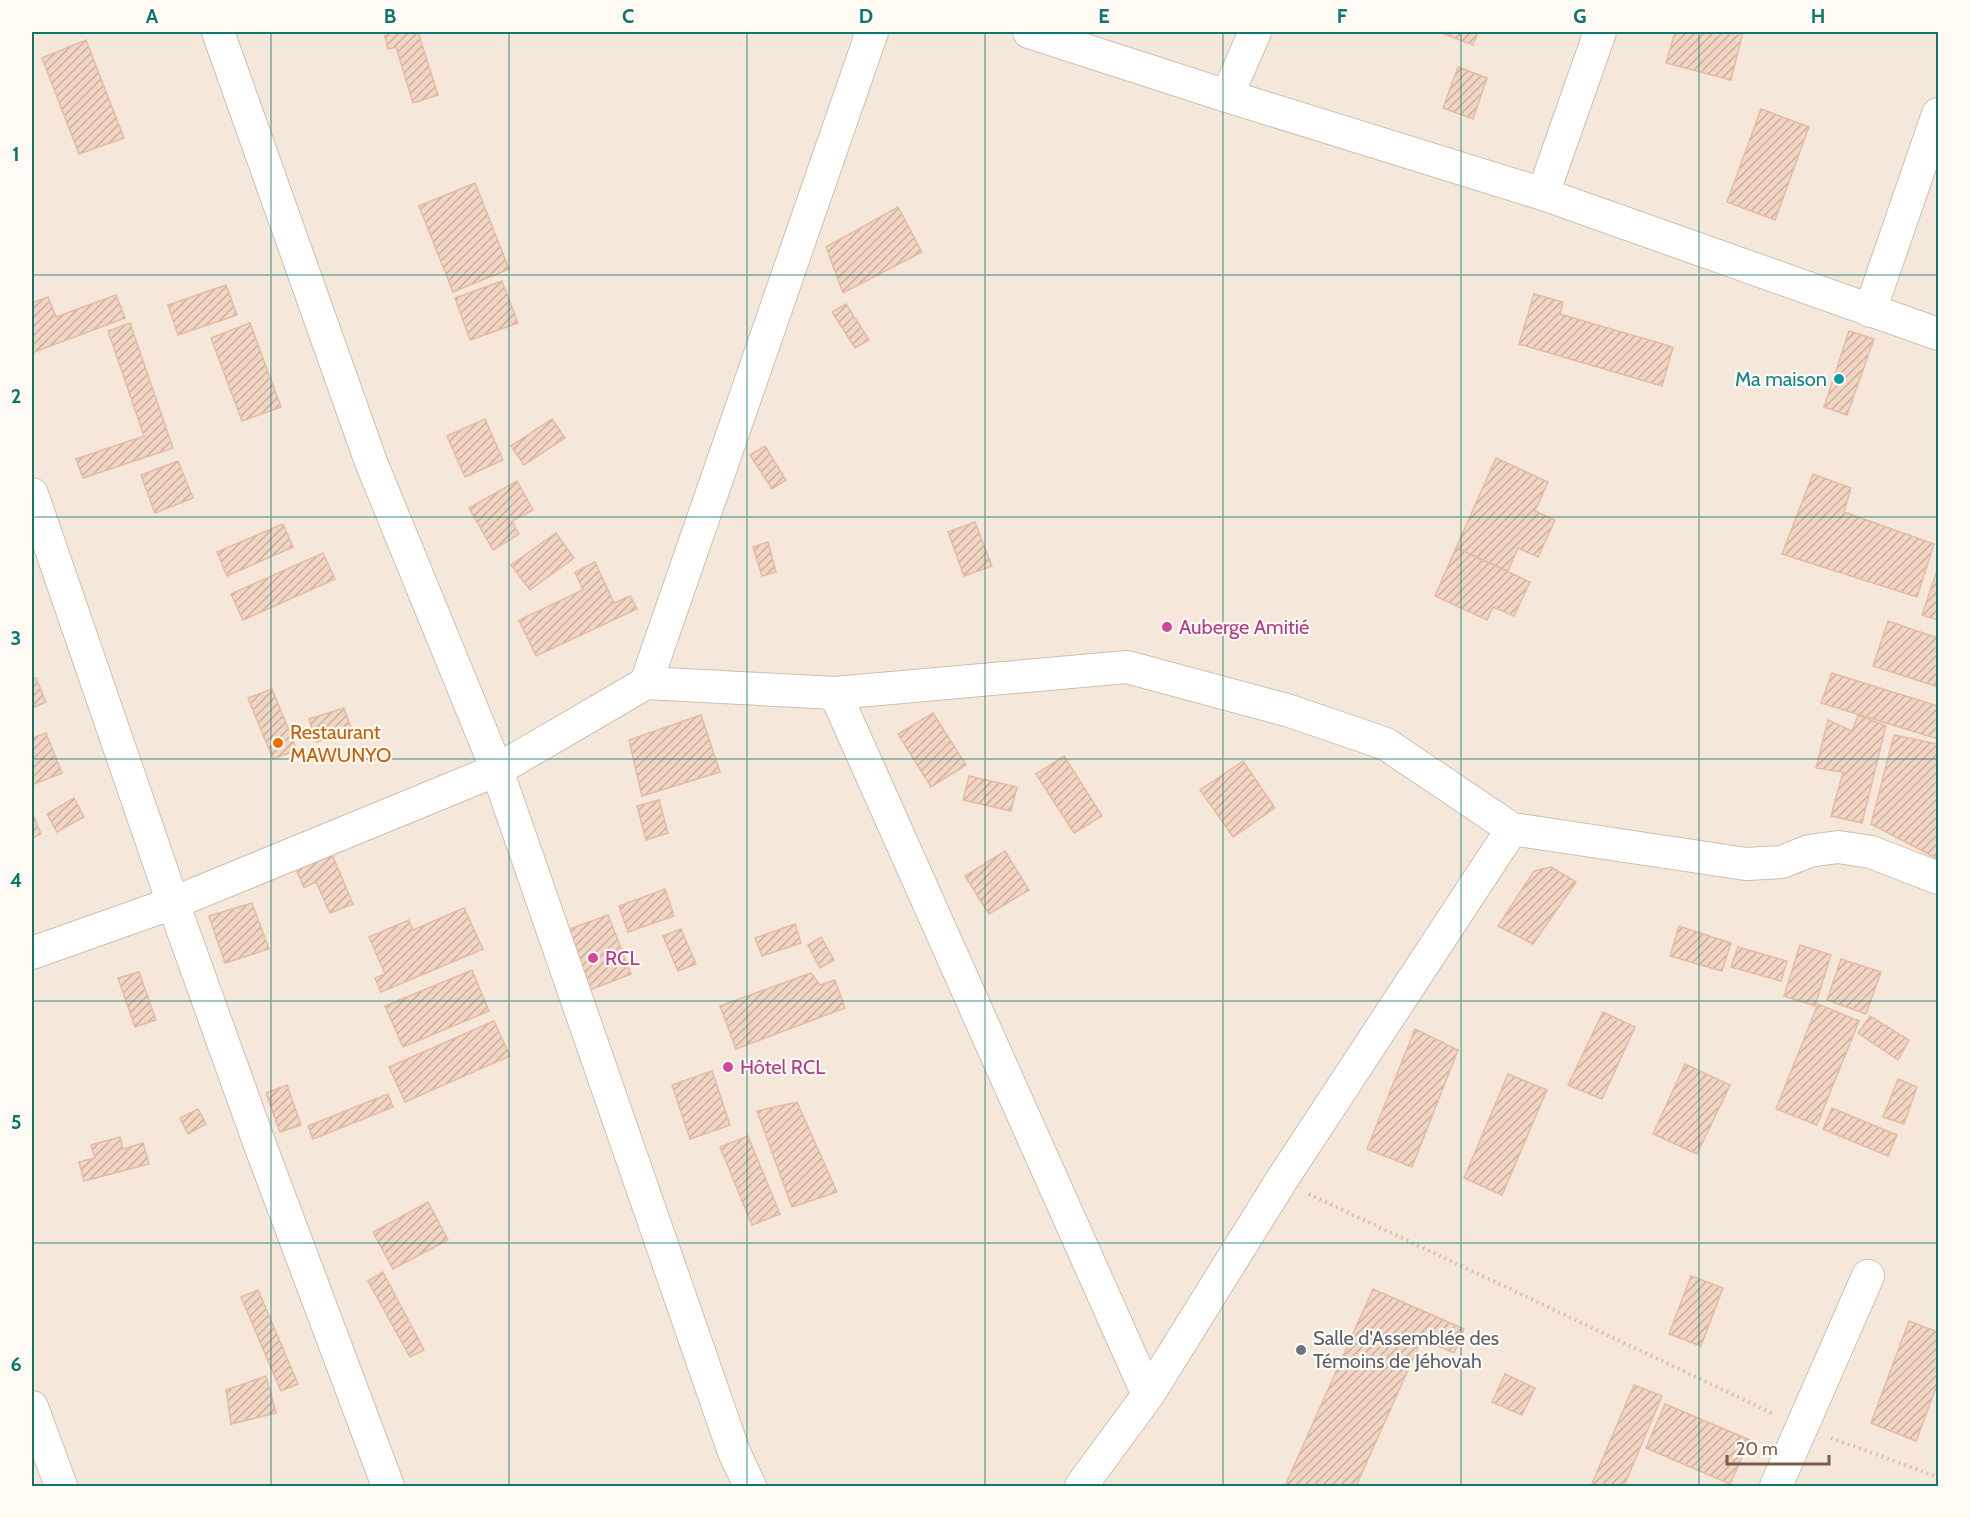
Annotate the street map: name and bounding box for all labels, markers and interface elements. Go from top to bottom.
text: A [146,4,159,28]
text: B [384,4,396,28]
text: C [622,4,634,28]
text: D [859,4,873,28]
text: E [1098,4,1110,28]
text: F [1337,4,1348,28]
text: G [1573,4,1587,28]
text: H [1811,4,1825,28]
text: 1 [12,142,20,166]
place label: Ma maison [1735,367,1827,391]
marker: Ma maison [1832,372,1846,386]
text: 2 [11,384,21,408]
place label: Auberge Amitié [1179,615,1309,639]
marker: Auberge Amitié [1160,620,1174,634]
text: 3 [11,626,21,650]
place label: Restaurant MAWUNYO [290,720,392,767]
marker: Restaurant MAWUNYO [271,736,285,750]
text: 4 [10,868,22,892]
place label: RCL [605,946,639,970]
marker: RCL [586,951,600,965]
place label: Hôtel RCL [740,1055,825,1079]
marker: Hôtel RCL [721,1060,735,1074]
text: 5 [11,1110,21,1134]
place label: Salle d'Assemblée des Témoins de Jéhovah [1313,1326,1499,1373]
marker: Salle d'Assemblée des Témoins de Jéhovah [1294,1343,1308,1357]
text: 6 [10,1352,22,1376]
scale bar [1727,1428,1829,1466]
text: 20 m [1736,1438,1778,1460]

